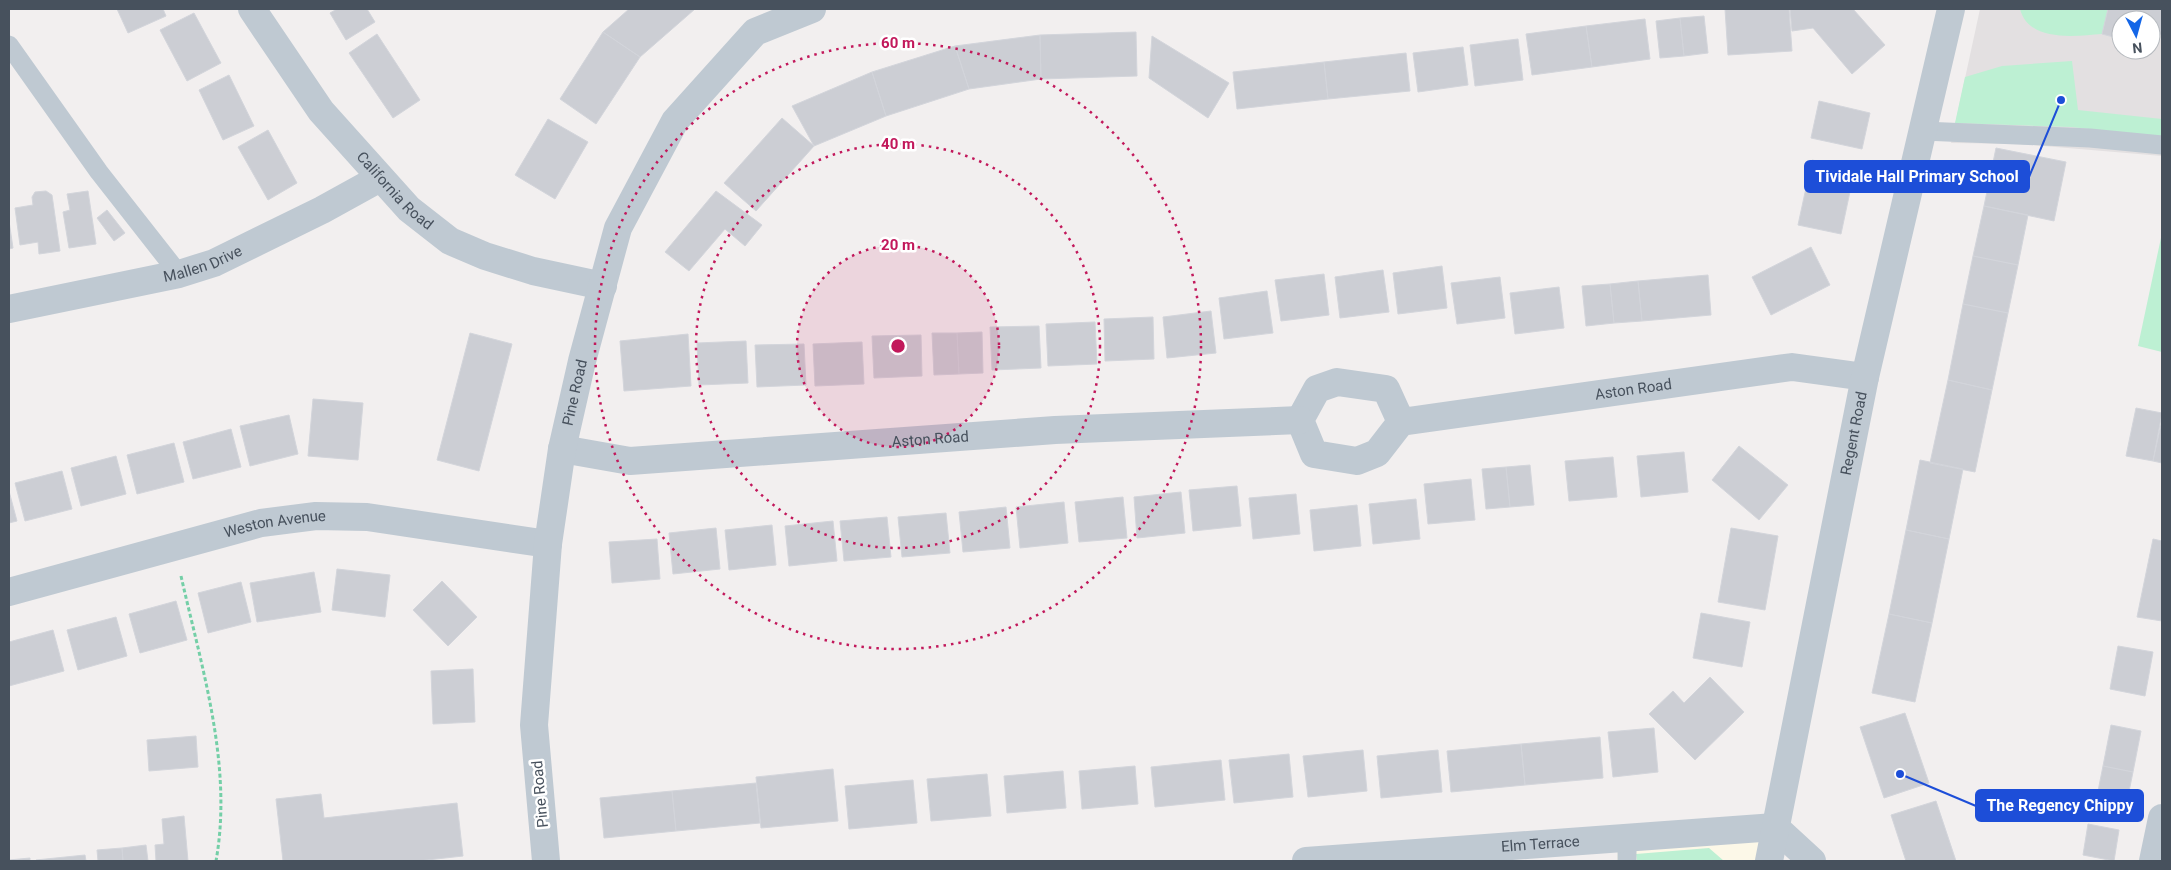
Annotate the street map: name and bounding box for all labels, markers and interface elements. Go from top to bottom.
north arrow [2111,10,2161,60]
text: 60 m [881,34,915,52]
text: N [2132,39,2143,56]
text: 40 m [881,135,915,153]
street label: California Road [353,148,437,234]
callout: Tividale Hall Primary School [1805,161,2029,192]
text: Tividale Hall Primary School [1815,167,2019,186]
text: 20 m [881,236,915,254]
street label: Mallen Drive [162,242,245,286]
centre of rings [889,337,907,355]
street label: Pine Road [559,358,591,427]
street label: Aston Road [1594,375,1673,404]
street label: Regent Road [1837,390,1871,477]
street label: Aston Road [891,427,969,451]
street label: Weston Avenue [222,507,326,542]
street label: Pine Road [528,760,552,828]
callout: The Regency Chippy [1976,790,2143,821]
text: The Regency Chippy [1986,796,2135,815]
street label: Elm Terrace [1500,832,1580,856]

